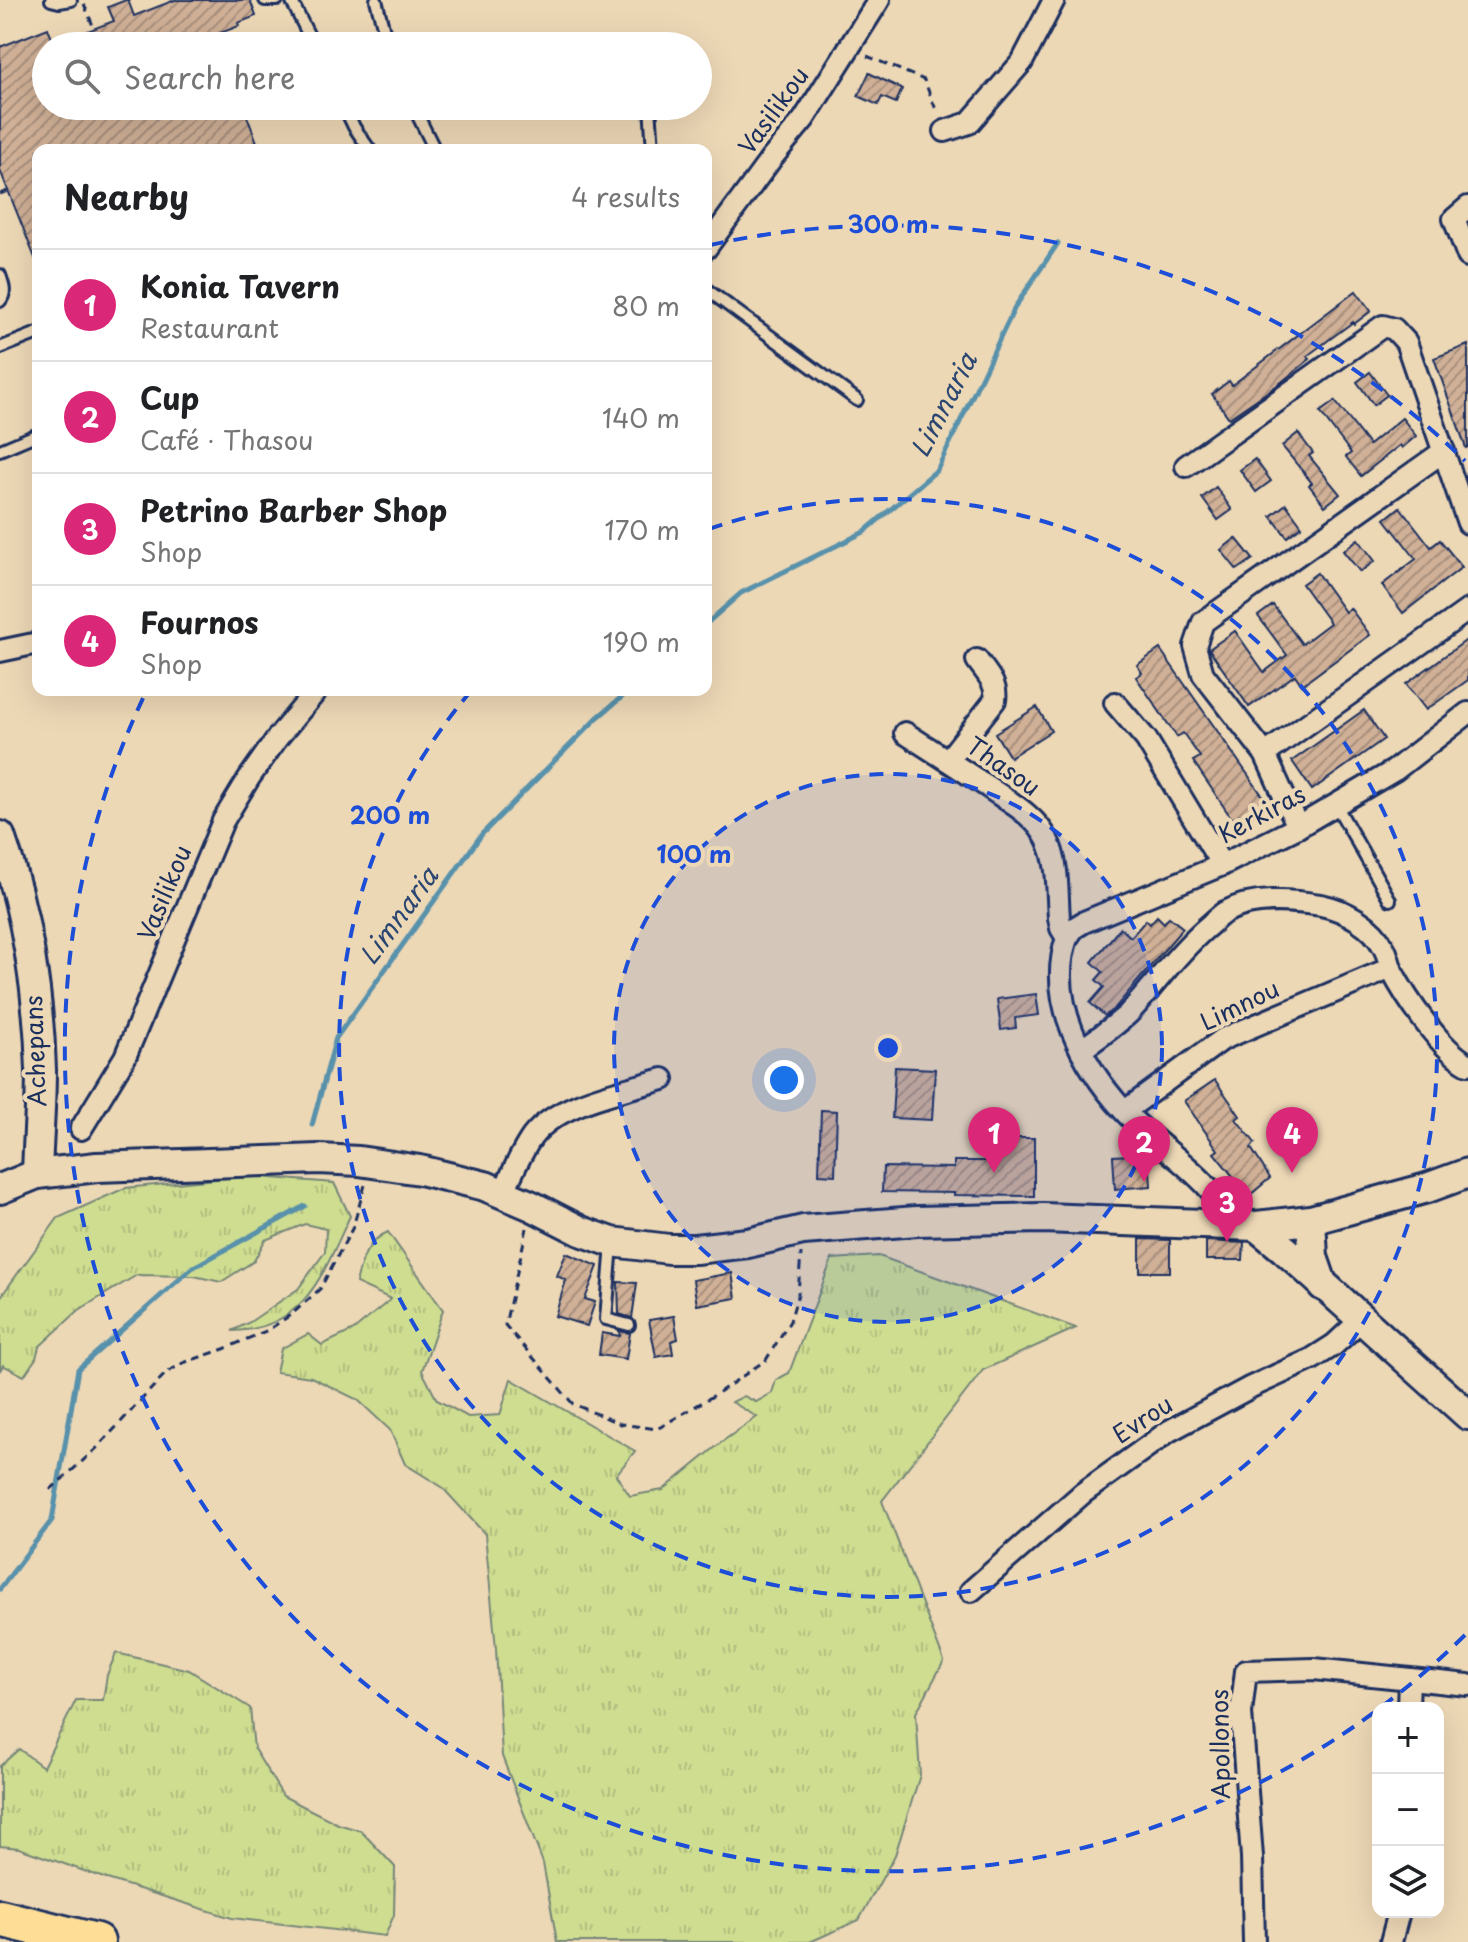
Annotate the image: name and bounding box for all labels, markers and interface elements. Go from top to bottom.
search box [32,32,712,120]
icon: search [60,54,104,98]
text: Search here [124,54,296,99]
street label: Vasilikou [728,59,817,161]
text: Nearby [64,170,189,222]
text: 4 results [571,177,680,216]
text: 300 m [847,205,929,241]
text: Konia Tavern [140,263,340,308]
text: 1 [84,286,96,325]
text: 80 m [612,286,680,325]
text: Restaurant [140,308,279,347]
water label: Limnaria [900,345,986,463]
text: Cup [140,375,199,420]
text: 2 [81,398,99,437]
text: 140 m [602,398,680,437]
text: Café · Thasou [140,420,313,459]
text: Petrino Barber Shop [140,487,447,532]
text: 3 [81,510,99,549]
text: 170 m [605,510,680,549]
text: Shop [140,532,202,571]
text: Fournos [140,599,259,644]
text: 4 [81,622,99,661]
text: 190 m [603,622,680,661]
text: Shop [140,644,202,683]
street label: Thasou [960,727,1048,804]
street label: Kerkiras [1211,775,1311,851]
text: 200 m [350,796,430,832]
text: 100 m [657,835,731,871]
street label: Vasilikou [127,839,199,946]
water label: Limnaria [349,858,447,972]
street label: Limnou [1194,970,1285,1039]
street label: Achepans [14,995,54,1107]
centre of rings [874,1034,902,1062]
your location [764,1060,804,1100]
pin: 1 [968,1107,1020,1173]
pin: 4 [1266,1107,1318,1173]
pin: 2 [1118,1116,1170,1182]
pin: 3 [1201,1176,1253,1242]
street label: Evrou [1105,1385,1179,1451]
street label: Apollonos [1200,1689,1238,1799]
map controls [1372,1702,1444,1918]
button: + [1372,1702,1444,1774]
button: − [1372,1774,1444,1846]
button: layers [1372,1846,1444,1918]

